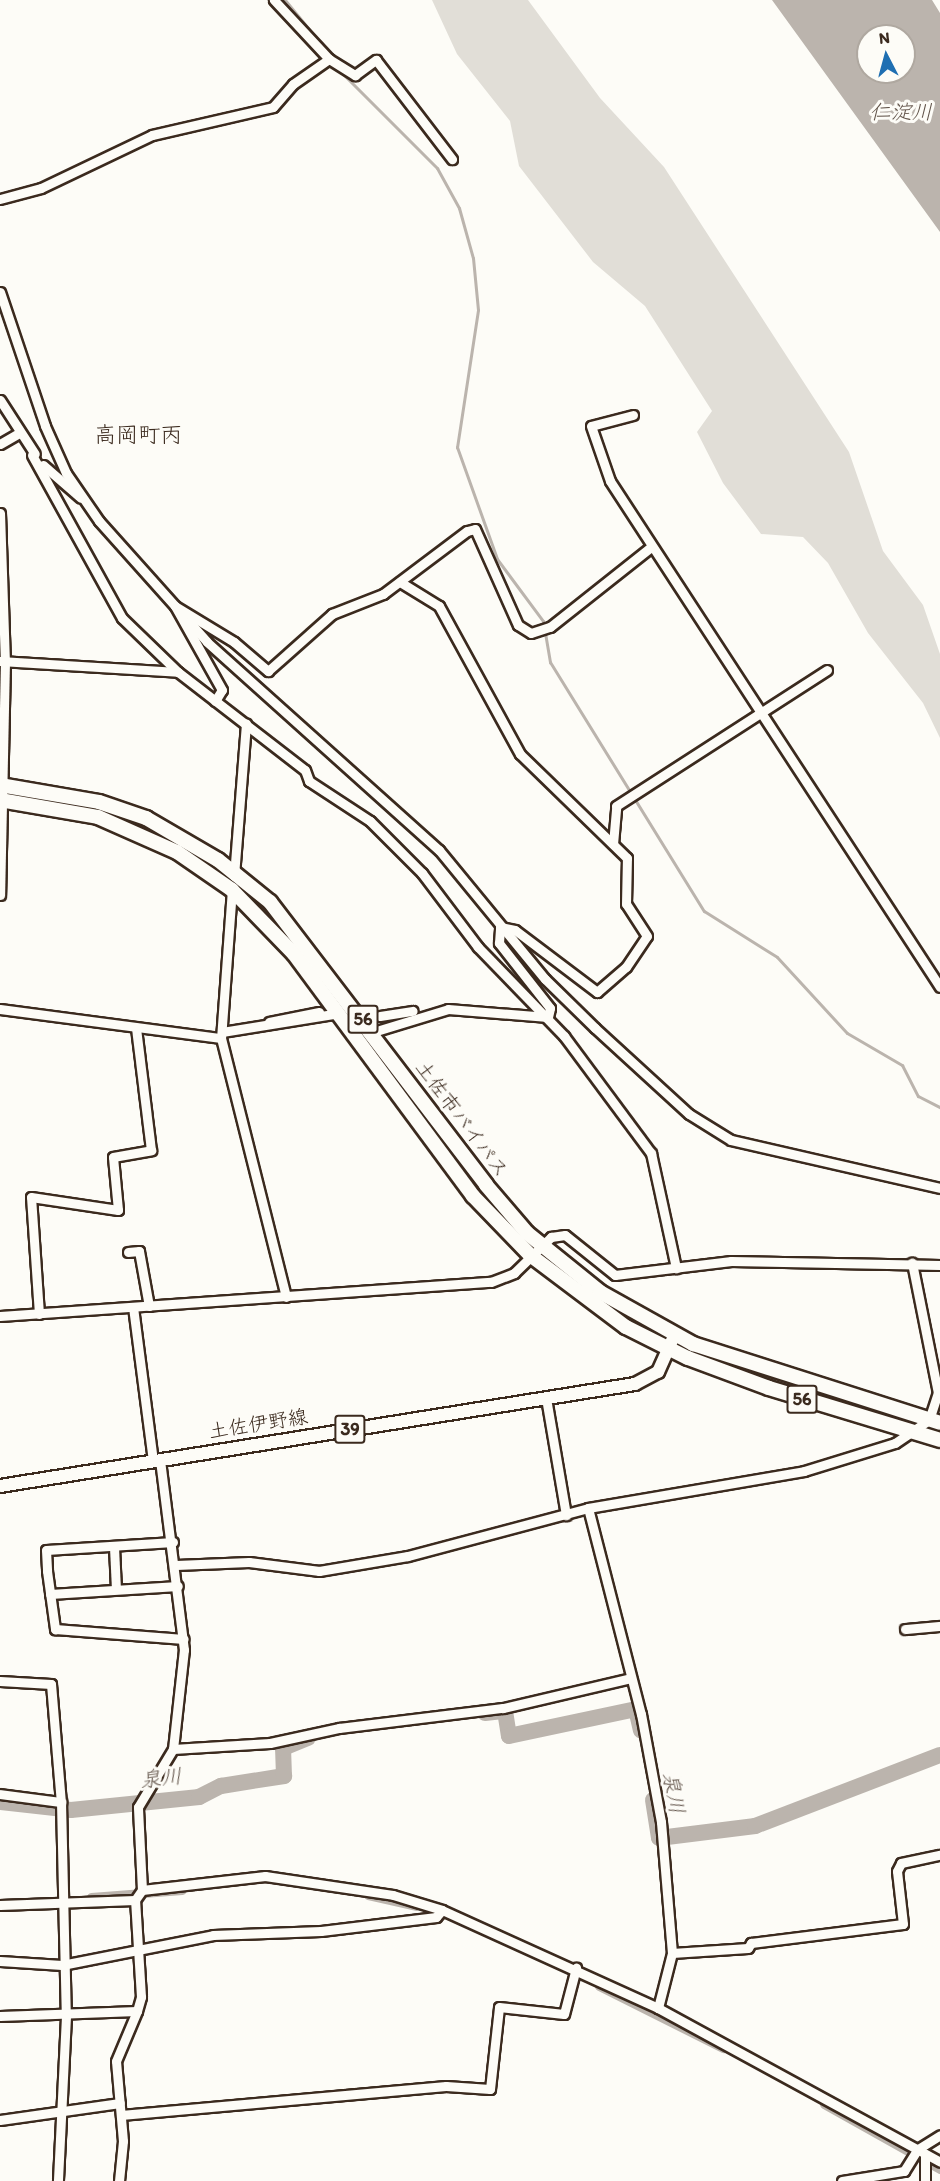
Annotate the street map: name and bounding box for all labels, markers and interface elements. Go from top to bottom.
north arrow [856,24,916,84]
text: N [878,28,891,48]
water label: 仁淀川 [870,99,932,125]
district label: 高岡町丙 [94,422,182,448]
road number: 56 [346,1004,380,1034]
street label: 土佐市バイパス [410,1056,514,1182]
road number: 56 [786,1384,818,1414]
street label: 土佐伊野線 [207,1404,309,1444]
road number: 39 [334,1414,366,1444]
water label: 泉川 [139,1763,183,1793]
water label: 泉川 [658,1770,690,1816]

